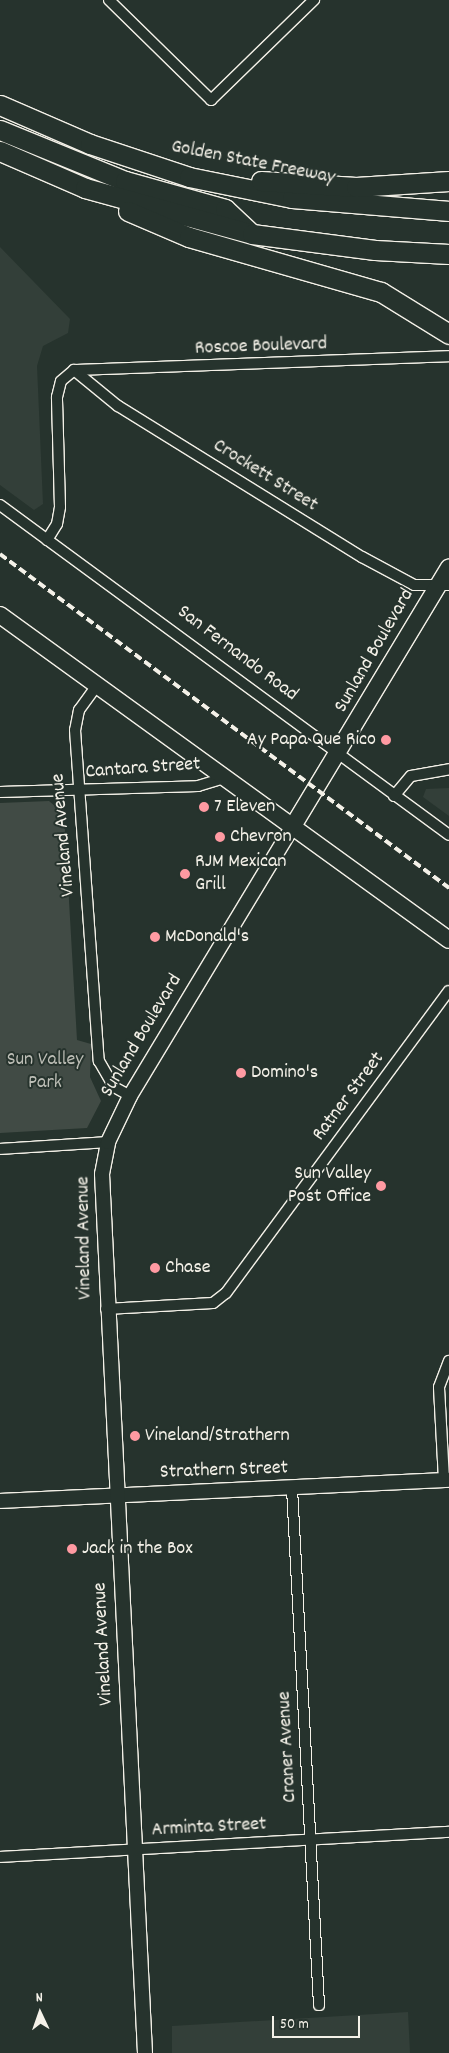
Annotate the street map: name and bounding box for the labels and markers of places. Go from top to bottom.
place label: Ay Papa Que Rico [247,728,376,752]
marker: Ay Papa Que Rico [380,734,392,746]
place label: 7 Eleven [214,795,275,819]
marker: 7 Eleven [198,801,210,813]
place label: Chevron [230,825,292,849]
marker: Chevron [214,831,226,843]
place label: RJM Mexican Grill [195,850,287,897]
marker: RJM Mexican Grill [179,868,191,880]
place label: McDonald's [165,925,249,949]
marker: McDonald's [149,931,161,943]
place label: Domino's [251,1061,318,1085]
marker: Domino's [235,1067,247,1079]
place label: Sun Valley Post Office [288,1162,371,1209]
marker: Sun Valley Post Office [375,1180,387,1192]
place label: Chase [165,1256,211,1280]
marker: Chase [149,1262,161,1274]
place label: Vineland/Strathern [145,1424,290,1448]
marker: Vineland/Strathern [129,1430,141,1442]
place label: Jack in the Box [82,1537,193,1561]
marker: Jack in the Box [66,1543,78,1555]

